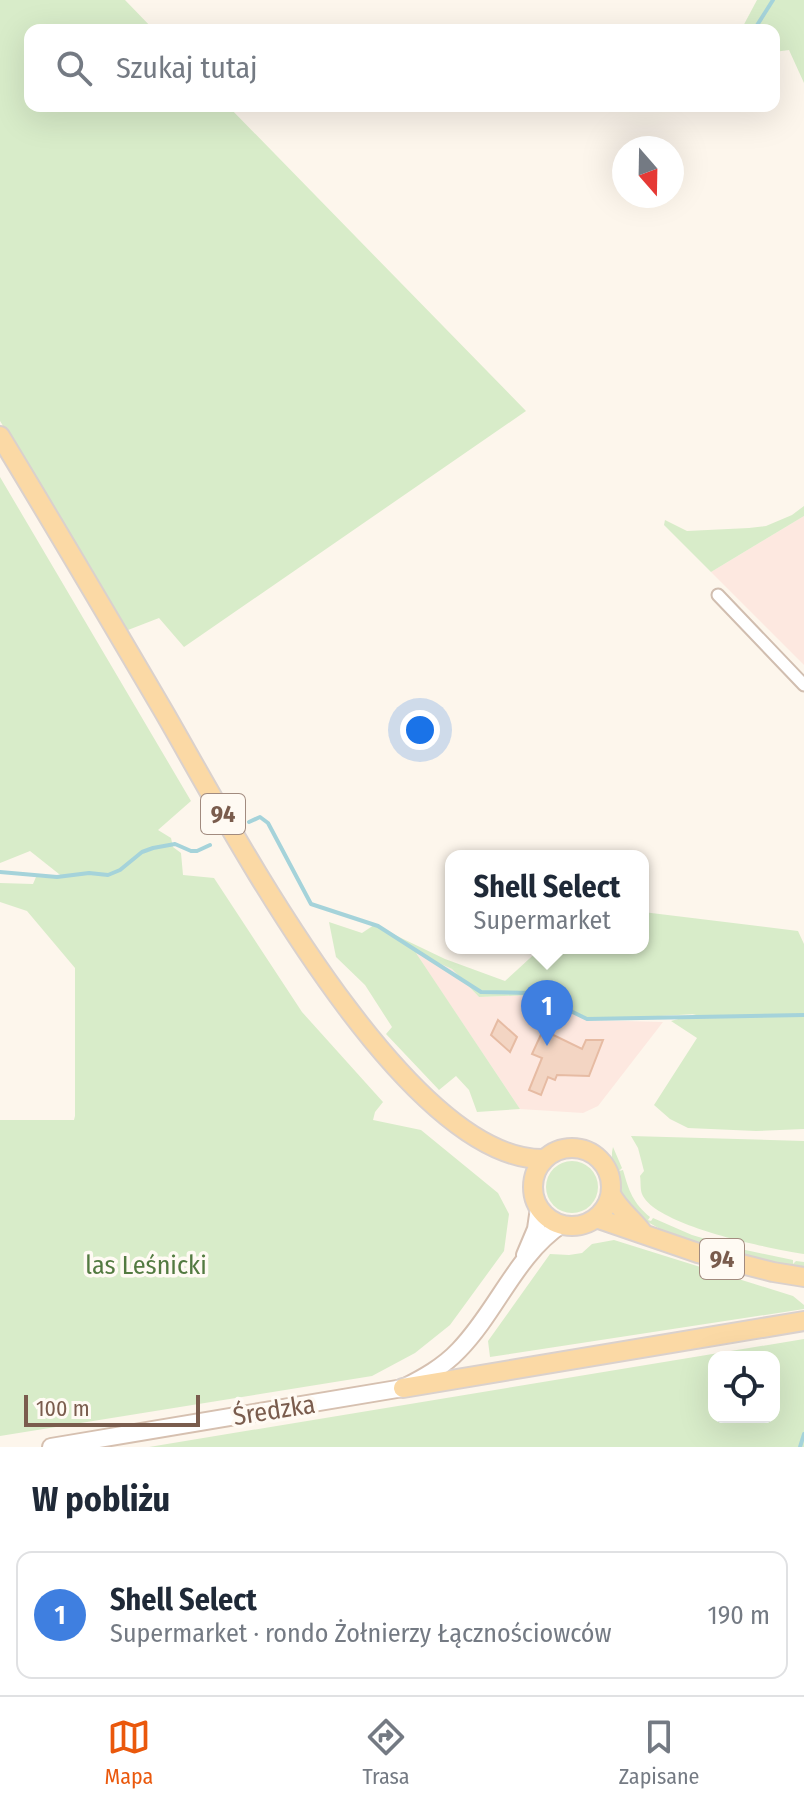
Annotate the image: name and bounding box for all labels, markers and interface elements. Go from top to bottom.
search box [24,24,780,112]
icon: search [52,46,96,90]
text: Szukaj tutaj [116,50,257,86]
north arrow [612,136,684,208]
your location [400,710,440,750]
road number: 94 [201,794,245,834]
popup [445,850,649,954]
text: Shell Select [474,869,620,905]
text: Supermarket [474,905,611,936]
pin: 1 [521,980,573,1046]
road number: 94 [700,1239,744,1279]
park label: las Leśnicki [85,1250,207,1281]
map controls [708,1351,780,1423]
button: locate [708,1351,780,1423]
street label: Średzka [231,1389,317,1432]
scale bar [24,1391,200,1427]
text: 100 m [36,1395,90,1422]
text: W pobliżu [32,1479,170,1520]
text: Shell Select [110,1582,257,1618]
text: 1 [55,1600,66,1631]
text: 190 m [708,1600,770,1631]
text: Supermarket · rondo Żołnierzy Łącznościowców [110,1618,612,1649]
tab: Mapa [105,1715,153,1790]
tab: Trasa [362,1715,410,1790]
tab: Zapisane [619,1715,699,1790]

